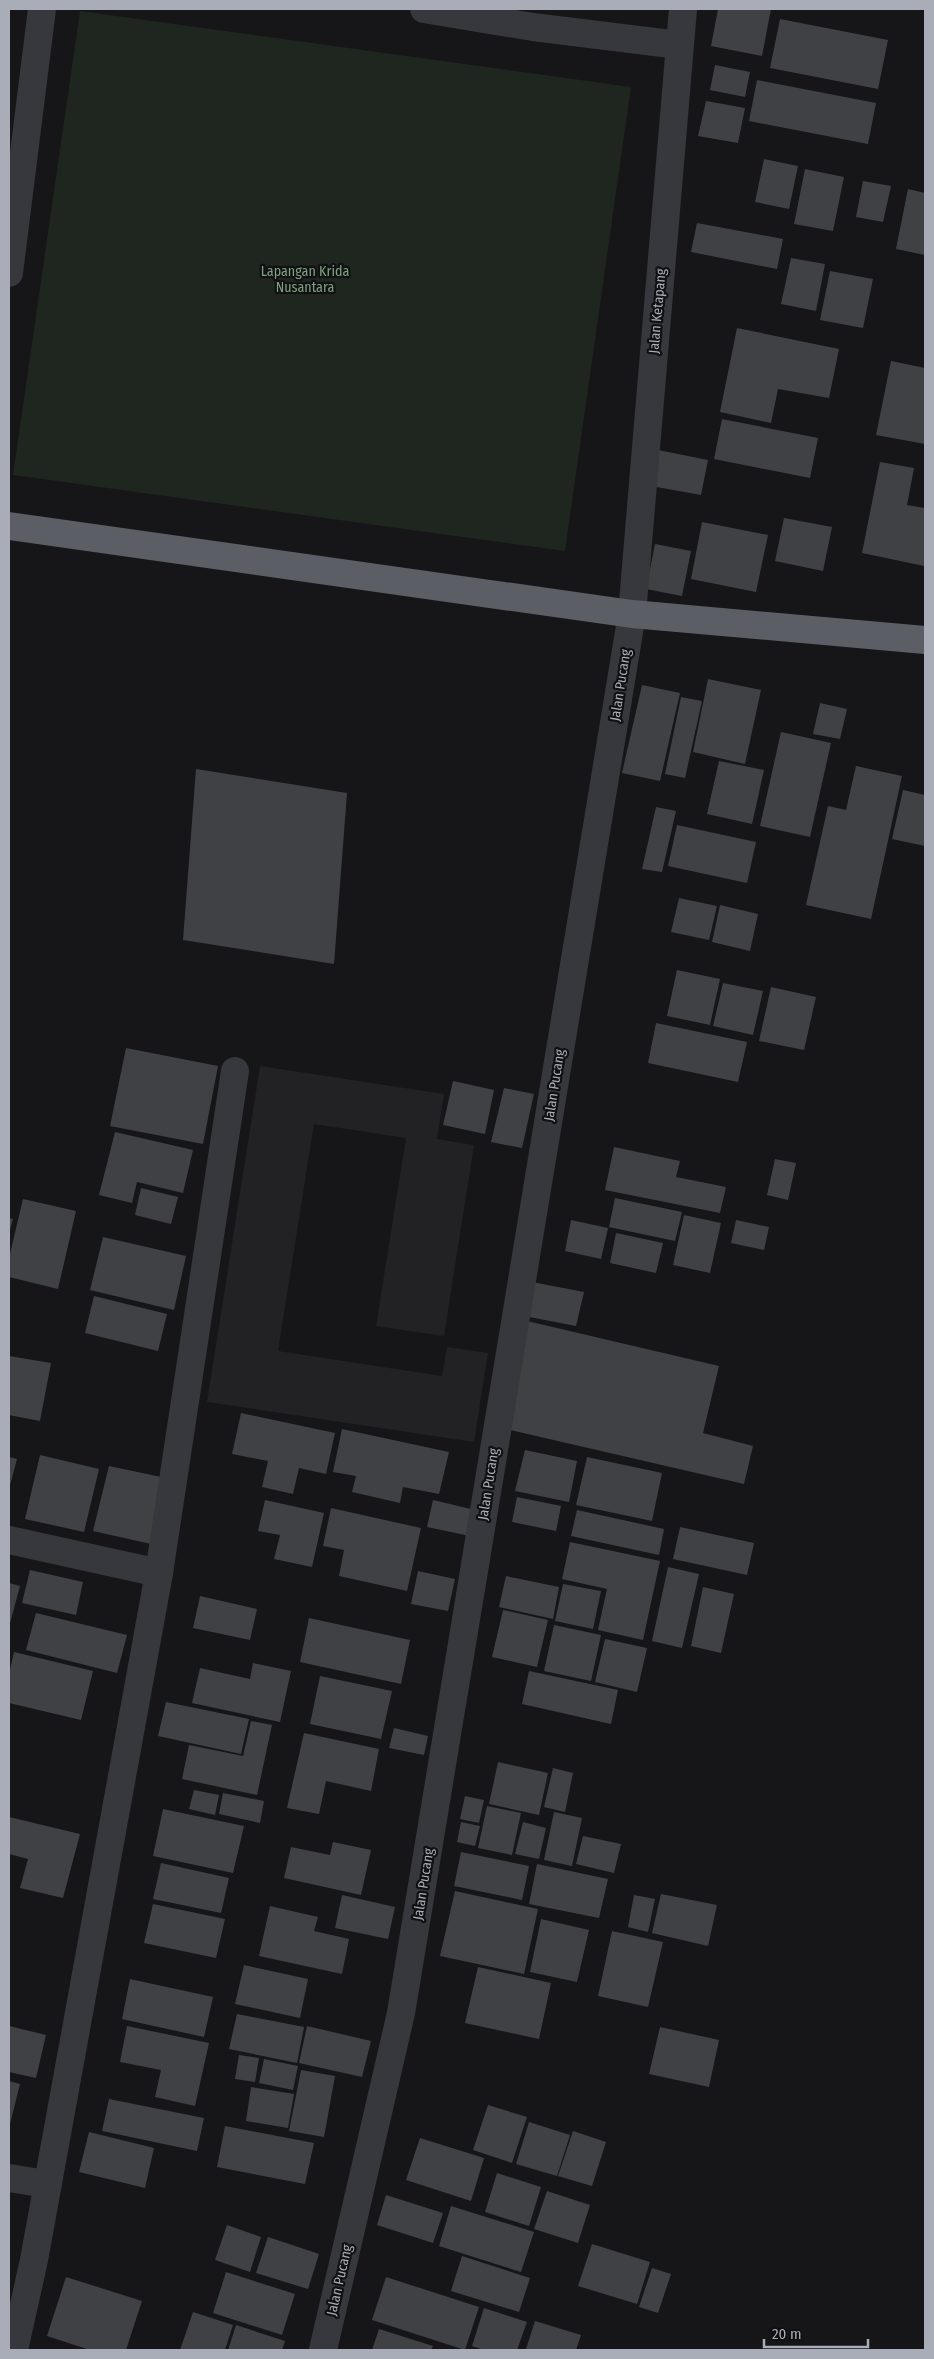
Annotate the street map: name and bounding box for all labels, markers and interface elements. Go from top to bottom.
park label: Lapangan Krida Nusantara [261,263,349,296]
street label: Jalan Ketapang [645,267,670,354]
street label: Jalan Pucang [606,647,635,722]
street label: Jalan Pucang [540,1047,569,1122]
street label: Jalan Pucang [474,1446,503,1521]
street label: Jalan Pucang [409,1846,438,1921]
street label: Jalan Pucang [323,2242,356,2317]
scale bar [764,2316,868,2348]
text: 20 m [772,2325,802,2343]

